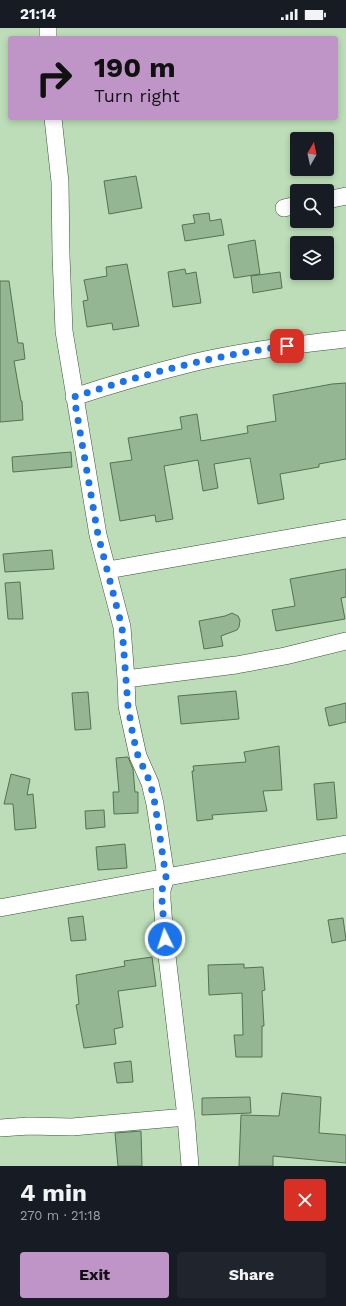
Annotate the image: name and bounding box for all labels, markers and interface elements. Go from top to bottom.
text: 21:14 [20,5,56,23]
text: 190 m [94,51,176,84]
icon: right [28,52,80,104]
text: Turn right [94,85,180,106]
north arrow [290,132,334,176]
map controls [290,132,334,280]
button: search [290,184,334,228]
button: layers [290,236,334,280]
pin [270,329,304,363]
icon: arrive [276,335,298,357]
position arrow [144,918,186,960]
text: 4 min [20,1179,87,1207]
button: close [284,1179,326,1221]
text: 270 m · 21:18 [20,1208,101,1223]
button: Exit [20,1252,169,1298]
button: Share [177,1252,326,1298]

